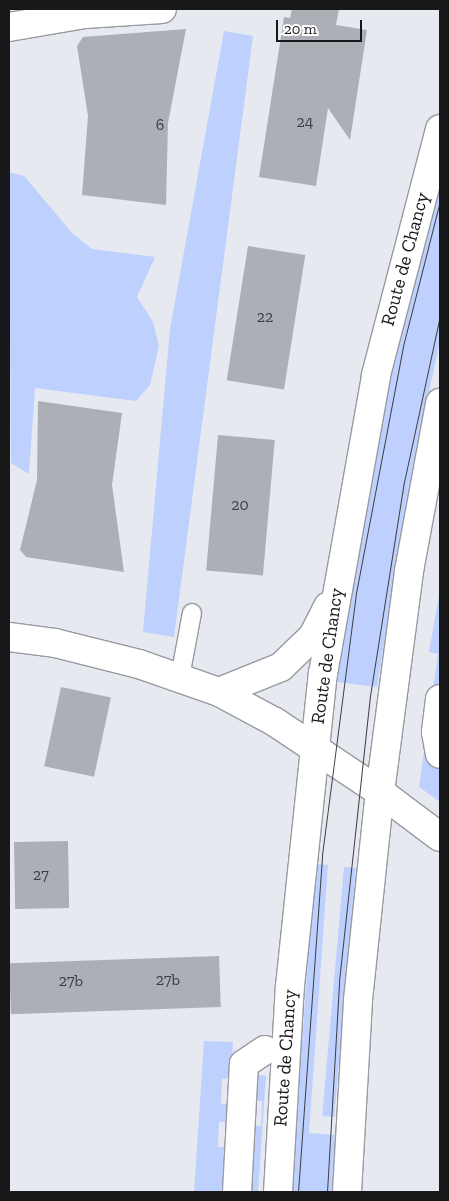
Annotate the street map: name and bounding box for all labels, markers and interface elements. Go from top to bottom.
scale bar [279,10,365,42]
text: 20 m [284,20,317,38]
house number: 24 [297,112,313,132]
house number: 6 [156,115,164,135]
street label: Route de Chancy [376,190,434,328]
house number: 22 [257,307,273,327]
house number: 20 [231,495,249,515]
street label: Route de Chancy [306,586,348,726]
house number: 27 [33,865,49,885]
house number: 27b [156,970,180,990]
house number: 27b [59,971,83,991]
street label: Route de Chancy [269,989,301,1127]

